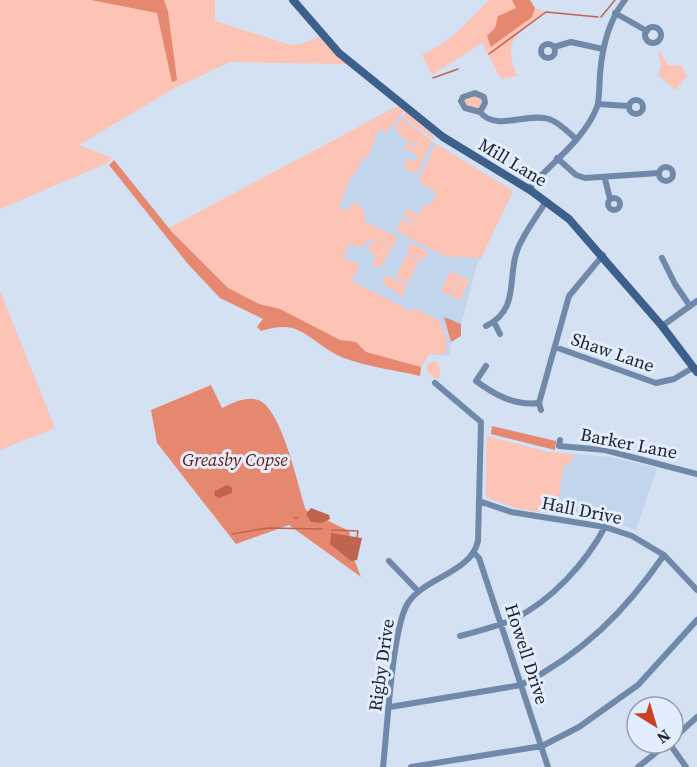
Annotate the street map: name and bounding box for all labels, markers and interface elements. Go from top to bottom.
street label: Mill Lane [474,132,552,192]
street label: Shaw Lane [568,326,658,378]
street label: Barker Lane [578,421,680,465]
park label: Greasby Copse [182,447,288,472]
street label: Hall Drive [540,490,624,530]
street label: Howell Drive [499,600,555,708]
street label: Rigby Drive [362,617,400,713]
north arrow [625,695,685,755]
text: N [652,725,675,749]

